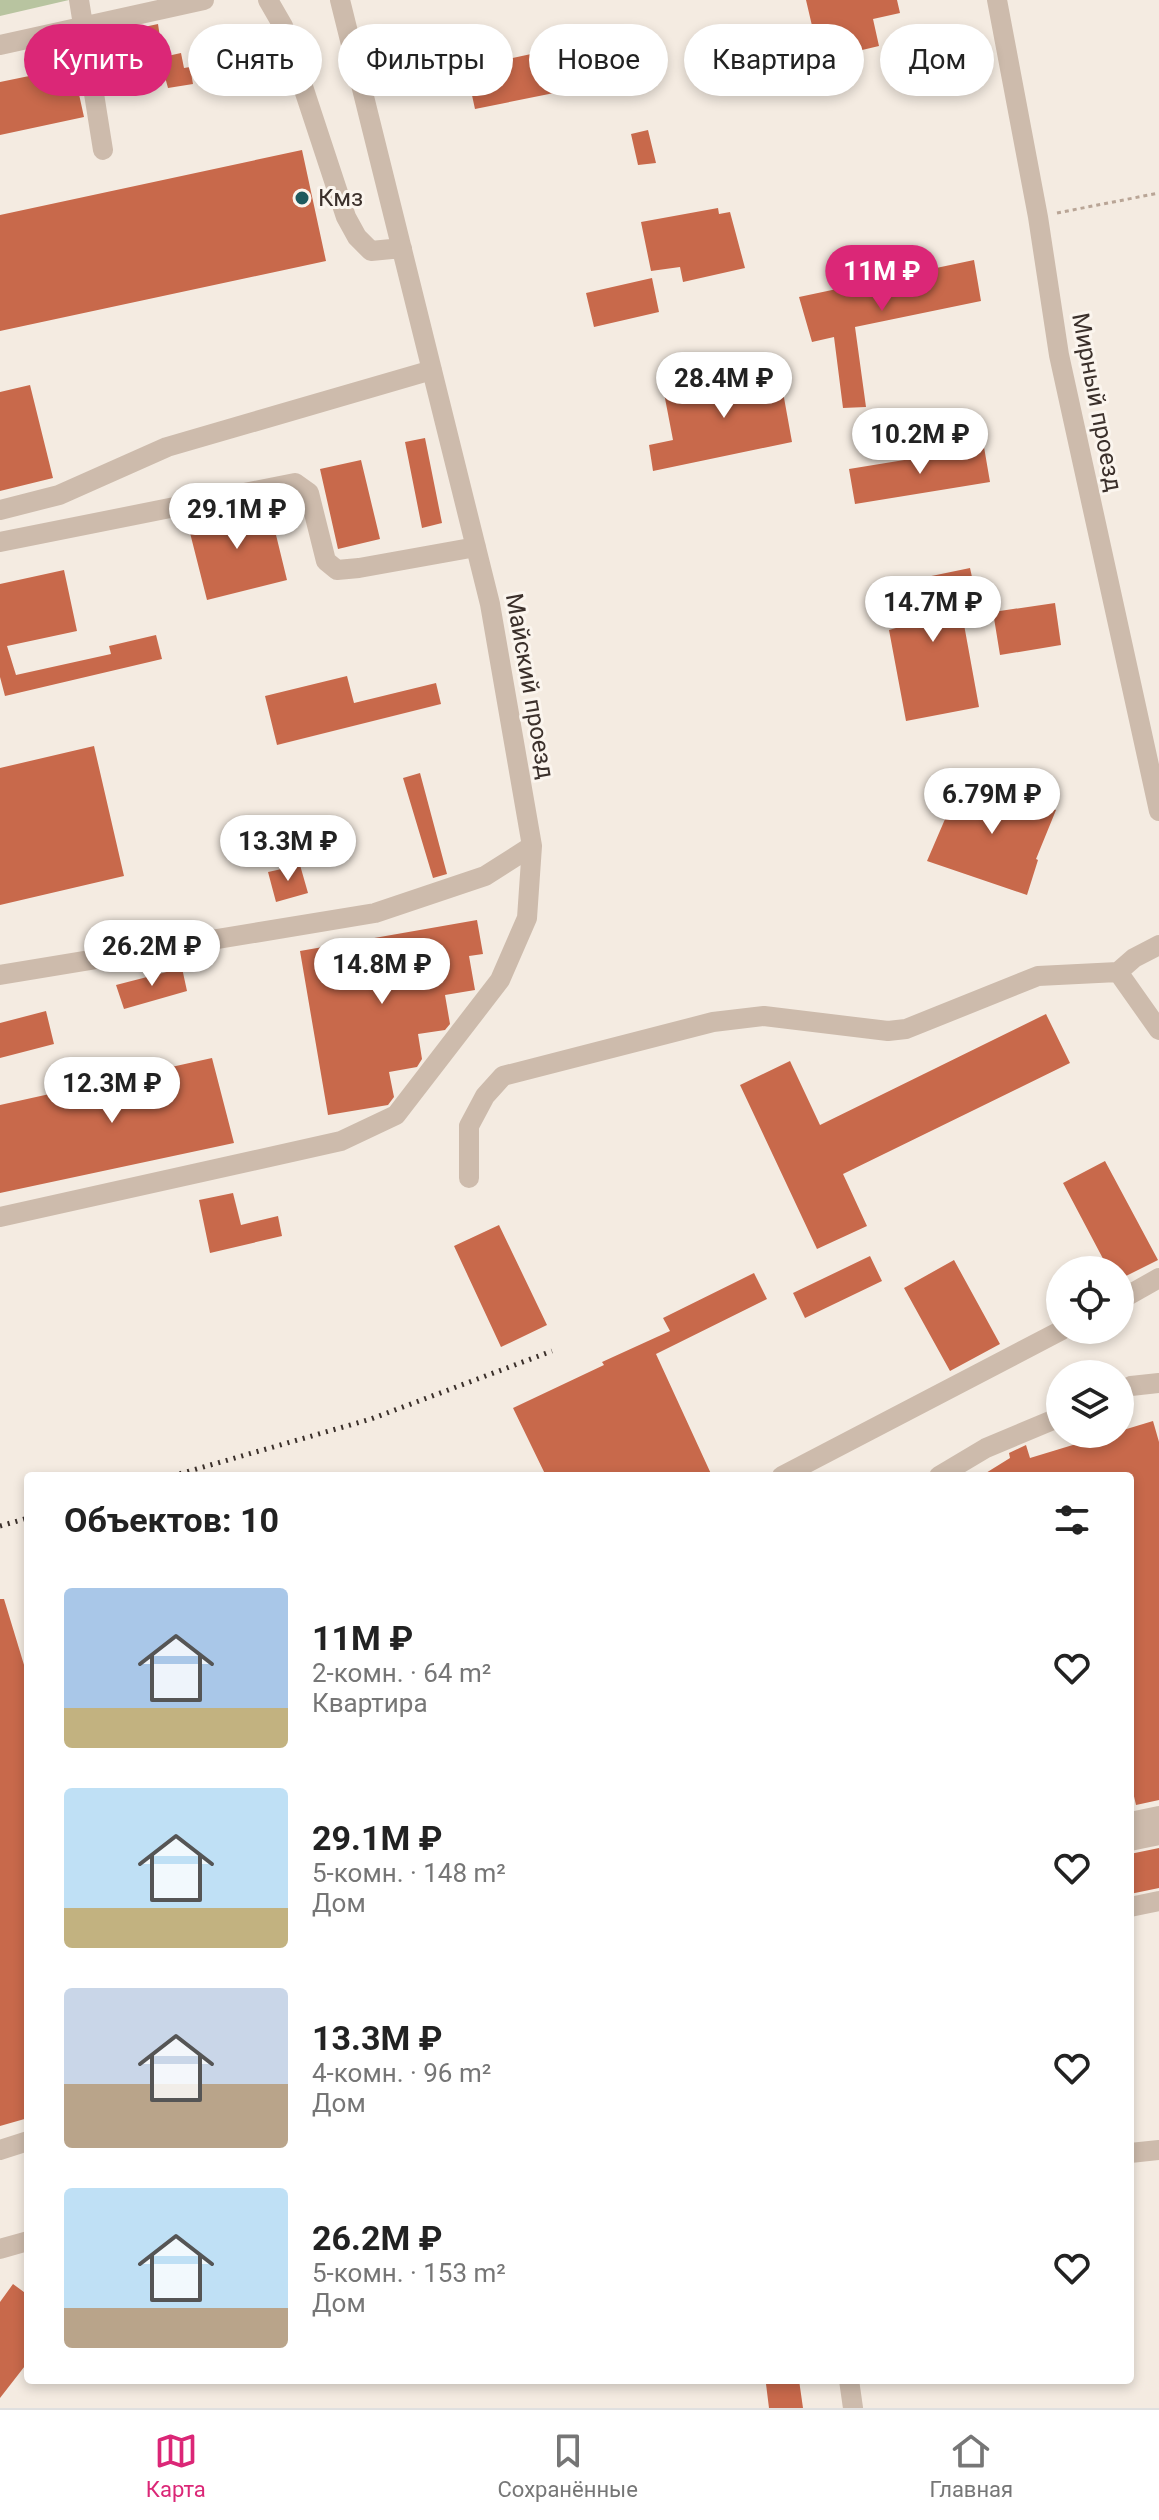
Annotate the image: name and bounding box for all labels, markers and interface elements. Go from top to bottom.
chip: Купить [24,24,172,96]
chip: Снять [188,24,322,96]
chip: Фильтры [338,24,513,96]
chip: Новое [529,24,668,96]
chip: Квартира [684,24,864,96]
chip: Дом [880,24,994,96]
place label: Кмз [318,184,363,212]
marker: Кмз [293,189,311,207]
pin: 11M ₽ [826,245,938,313]
text: 11M ₽ [843,256,921,286]
street label: Мирный проезд [1066,310,1128,494]
pin: 28.4M ₽ [650,352,798,420]
text: 28.4M ₽ [674,363,774,393]
pin: 10.2M ₽ [846,408,994,476]
text: 10.2M ₽ [870,419,970,449]
pin: 29.1M ₽ [163,483,311,551]
text: 29.1M ₽ [187,494,287,524]
pin: 14.7M ₽ [859,576,1007,644]
text: 14.7M ₽ [883,587,983,617]
street label: Майский проезд [500,591,560,781]
pin: 6.79M ₽ [918,768,1066,836]
text: 6.79M ₽ [942,779,1042,809]
pin: 13.3M ₽ [214,815,362,883]
text: 13.3M ₽ [238,826,338,856]
pin: 26.2M ₽ [78,920,226,988]
text: 26.2M ₽ [102,931,202,961]
pin: 14.8M ₽ [308,938,456,1006]
text: 14.8M ₽ [332,949,432,979]
pin: 12.3M ₽ [38,1057,186,1125]
text: 12.3M ₽ [62,1068,162,1098]
map controls [1046,1256,1134,1448]
button: locate [1046,1256,1134,1344]
button: layers [1046,1360,1134,1448]
icon: filters [1050,1498,1094,1542]
text: Объектов: 10 [64,1500,279,1540]
text: 11M ₽ [312,1618,413,1658]
icon: home [128,1620,224,1716]
icon: heart [1050,1646,1094,1690]
text: 2-комн. · 64 m² [312,1658,491,1688]
text: Квартира [312,1688,428,1718]
text: 29.1M ₽ [312,1818,443,1858]
icon: home [128,1820,224,1916]
icon: heart [1050,1846,1094,1890]
text: 5-комн. · 148 m² [312,1858,506,1888]
text: Дом [312,1888,366,1918]
text: 13.3M ₽ [312,2018,443,2058]
icon: home [128,2020,224,2116]
icon: heart [1050,2046,1094,2090]
text: 4-комн. · 96 m² [312,2058,491,2088]
text: Дом [312,2088,366,2118]
text: 26.2M ₽ [312,2218,443,2258]
icon: home [128,2220,224,2316]
icon: heart [1050,2246,1094,2290]
text: 5-комн. · 153 m² [312,2258,506,2288]
text: Дом [312,2288,366,2318]
tab: Карта [146,2429,206,2502]
tab: Сохранённые [497,2429,638,2502]
tab: Главная [930,2429,1013,2502]

